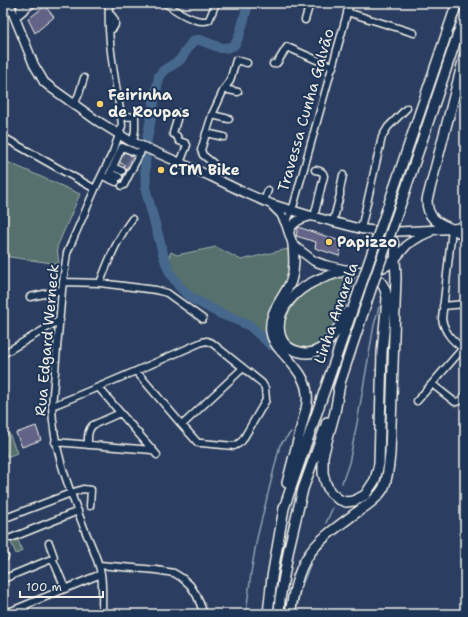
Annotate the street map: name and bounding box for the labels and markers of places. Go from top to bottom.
place label: Feirinha de Roupas [108,85,190,122]
marker: Feirinha de Roupas [95,99,105,109]
place label: CTM Bike [169,160,240,180]
marker: CTM Bike [156,165,166,175]
place label: Papizzo [337,232,397,252]
marker: Papizzo [324,237,334,247]

